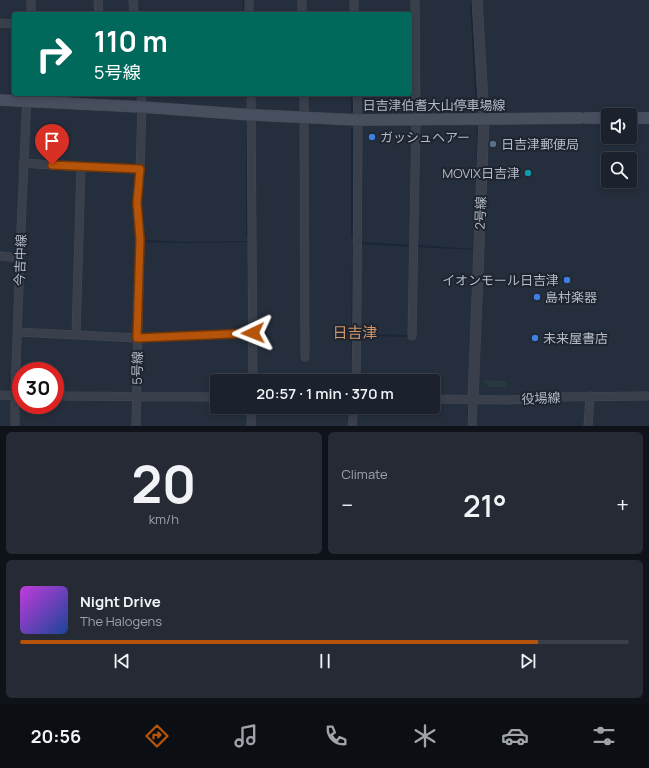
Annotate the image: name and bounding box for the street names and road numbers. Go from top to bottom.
street label: 日吉津伯耆大山停車場線 [362,96,506,114]
street label: 2号線 [470,196,490,230]
street label: 今吉中線 [10,234,30,286]
street label: 5号線 [128,351,146,385]
street label: 役場線 [521,388,561,408]

